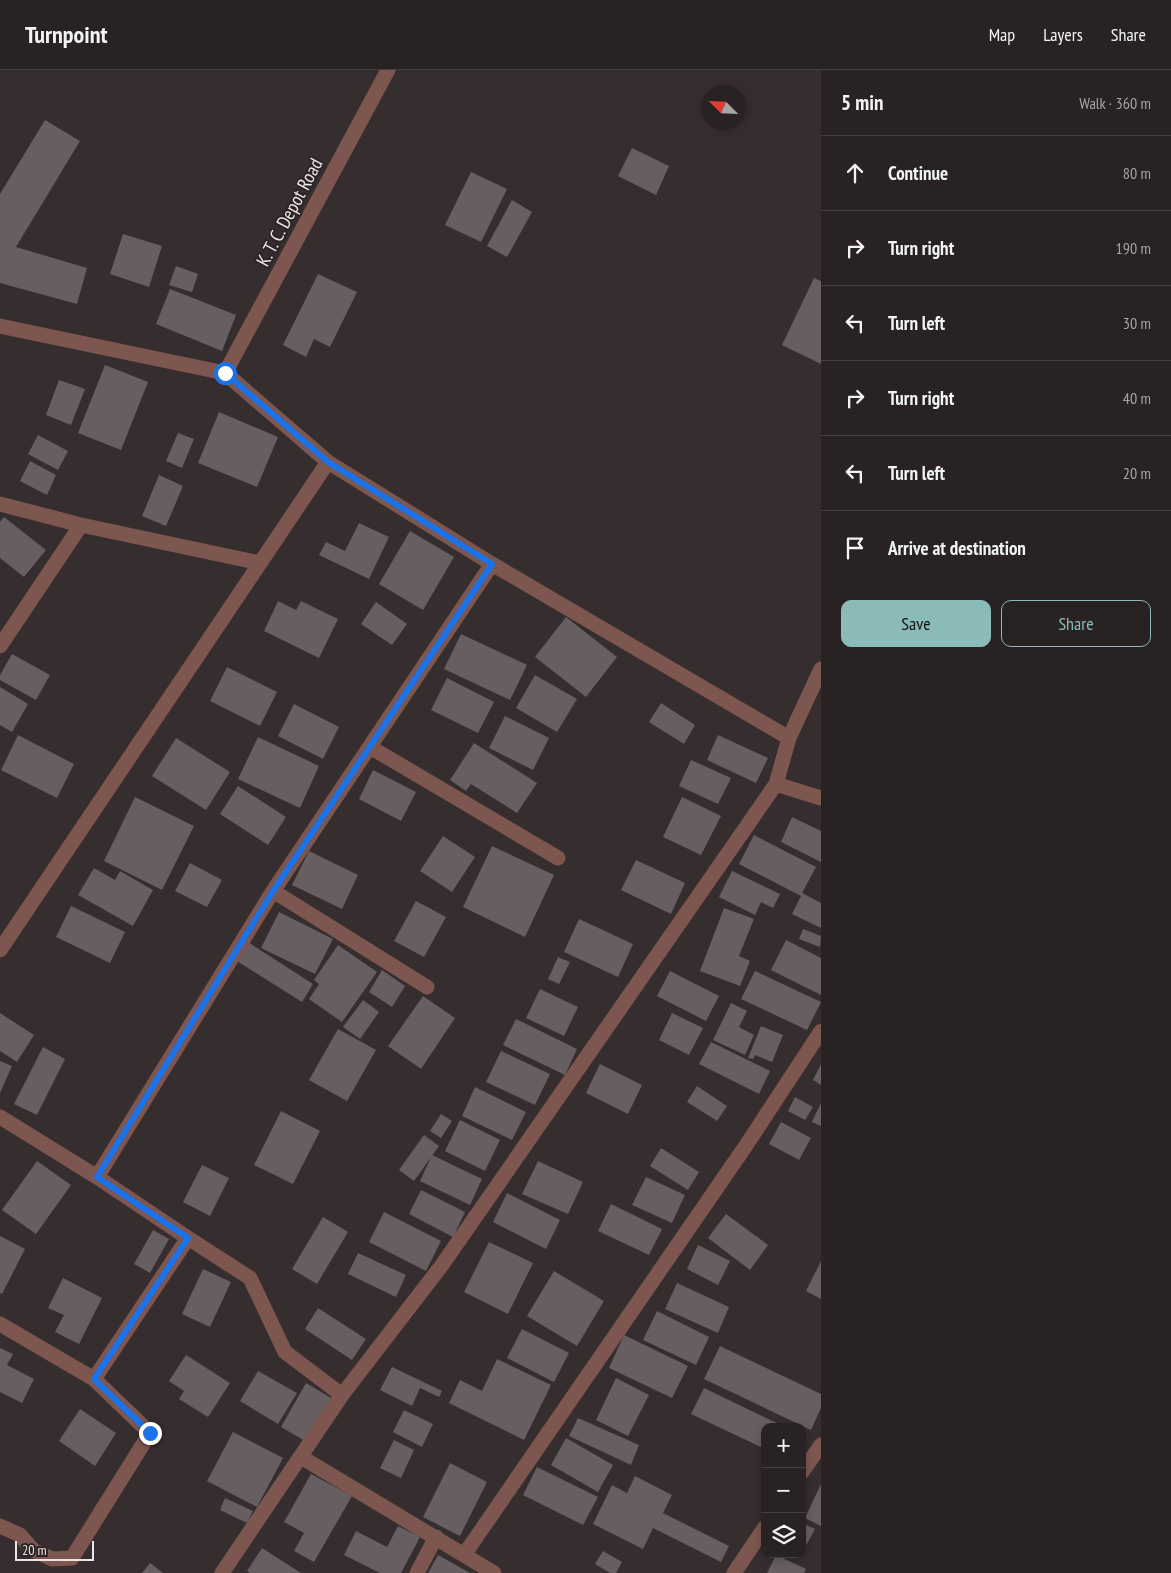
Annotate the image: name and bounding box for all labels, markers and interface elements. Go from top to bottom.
text: Turnpoint [25,19,107,50]
text: Map [989,23,1015,46]
text: Layers [1043,23,1083,46]
text: Share [1111,23,1146,46]
north arrow [701,85,746,130]
text: 5 min [841,89,883,116]
text: Walk · 360 m [1079,93,1151,113]
street label: K. T. C. Depot Road [250,154,328,270]
icon: ahead [841,159,869,187]
text: Continue [888,161,948,185]
text: 80 m [1123,163,1151,183]
icon: right [841,234,869,262]
text: Turn right [888,236,954,260]
text: 190 m [1116,238,1151,258]
icon: left [841,309,869,337]
text: Turn left [888,311,945,335]
text: 30 m [1123,313,1151,333]
route start [214,362,237,385]
icon: right [841,384,869,412]
text: Turn right [888,386,954,410]
text: 40 m [1123,388,1151,408]
icon: left [841,459,869,487]
text: Turn left [888,461,945,485]
text: 20 m [1123,463,1151,483]
icon: arrive [841,534,869,562]
text: Arrive at destination [888,536,1026,560]
button: Save [841,600,991,647]
button: Share [1001,600,1151,647]
route end [139,1422,162,1445]
map controls [761,1423,806,1558]
button: + [761,1423,806,1468]
button: − [761,1468,806,1513]
button: layers [761,1513,806,1558]
scale bar [15,1538,94,1561]
text: 20 m [22,1541,47,1559]

